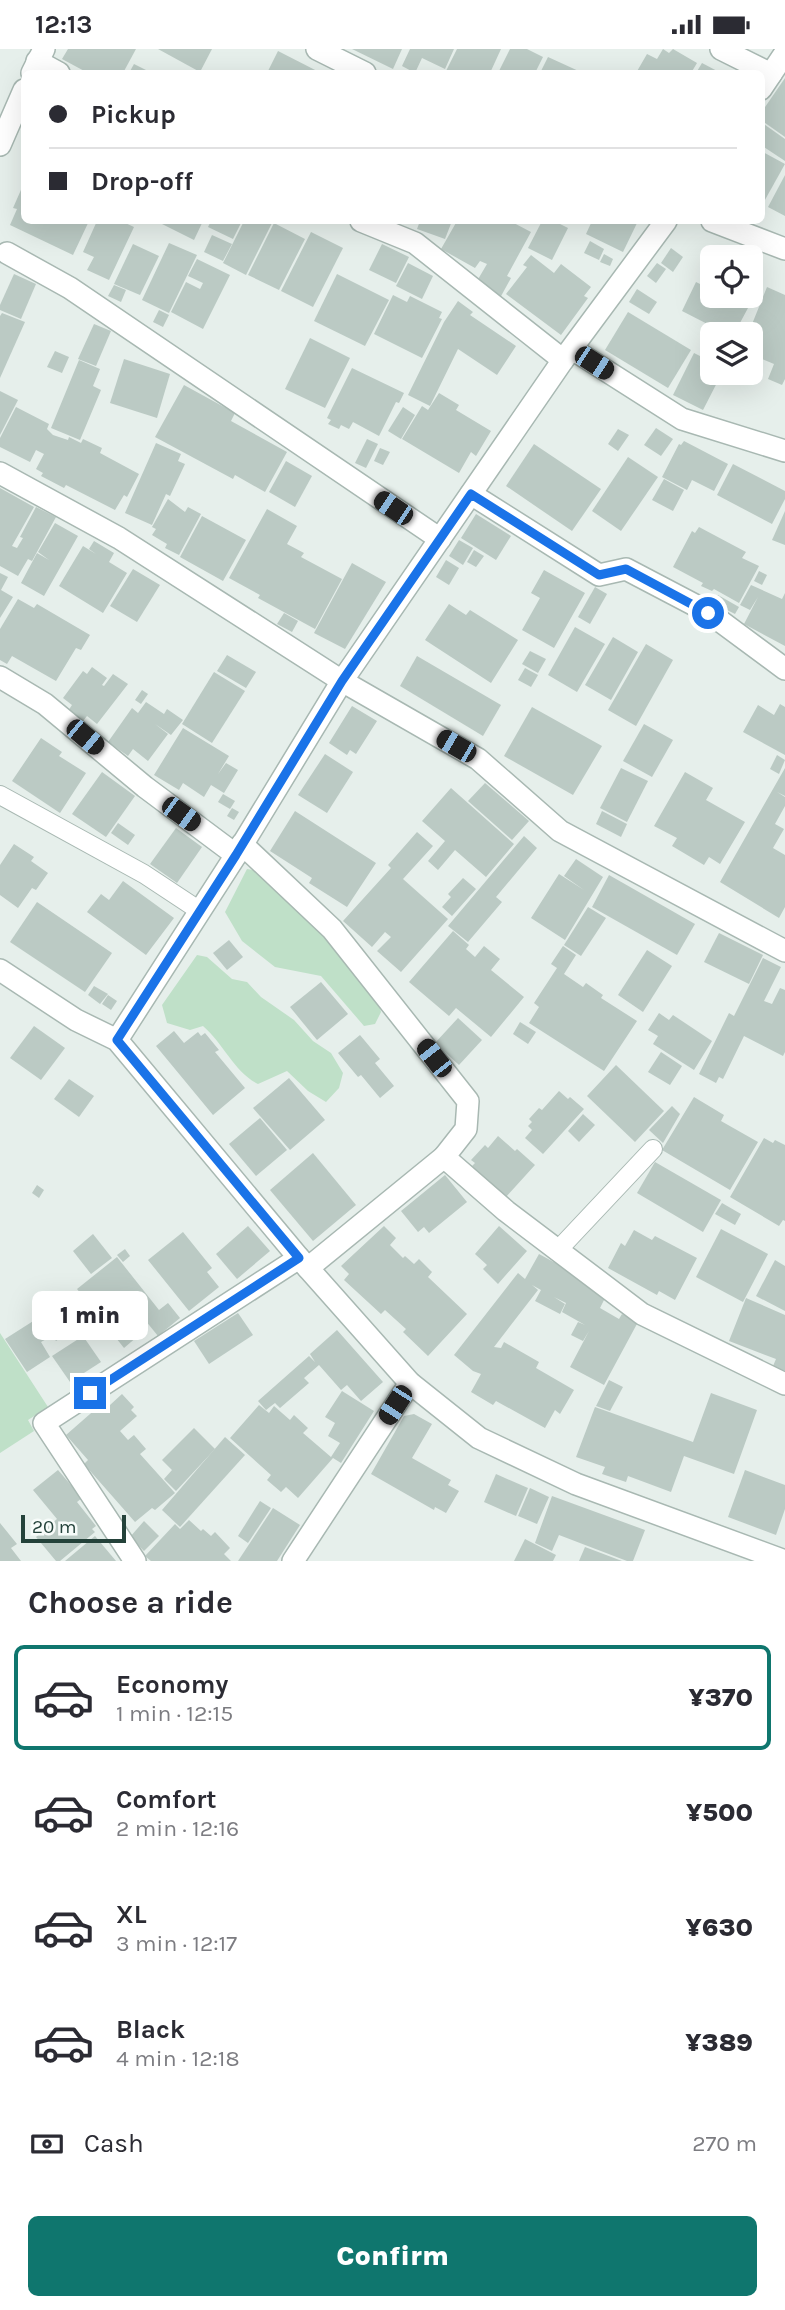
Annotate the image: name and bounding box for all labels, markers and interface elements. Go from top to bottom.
text: 12:13 [35,9,92,40]
text: Pickup [91,99,176,130]
text: Drop-off [91,166,193,197]
map controls [700,245,763,385]
button: locate [700,245,763,308]
button: layers [700,322,763,385]
car [571,343,618,383]
car [370,488,417,528]
route start [692,597,724,629]
car [63,715,108,759]
car [433,726,480,766]
car [158,793,205,835]
car [413,1035,456,1081]
callout: 1 min [32,1291,148,1341]
text: 1 min [60,1302,120,1329]
route end [74,1377,106,1409]
car [375,1382,416,1428]
scale bar [21,1512,126,1544]
text: 20 m [32,1516,77,1538]
text: Choose a ride [28,1584,233,1621]
icon: car [32,1666,95,1729]
text: Economy [116,1669,228,1700]
text: ¥370 [688,1682,753,1713]
text: 1 min · 12:15 [116,1700,233,1727]
icon: car [32,1781,95,1844]
text: Comfort [116,1784,217,1815]
text: ¥500 [686,1797,753,1828]
text: 2 min · 12:16 [116,1815,239,1842]
icon: car [32,1896,95,1959]
text: XL [116,1899,147,1930]
text: ¥630 [685,1912,753,1943]
text: 3 min · 12:17 [116,1930,237,1957]
icon: car [32,2011,95,2074]
text: Black [116,2014,185,2045]
text: ¥389 [685,2027,753,2058]
text: 4 min · 12:18 [116,2045,240,2072]
icon: cash [28,2125,66,2163]
text: Cash [84,2128,144,2159]
text: 270 m [692,2130,757,2157]
button: Confirm [28,2216,757,2296]

